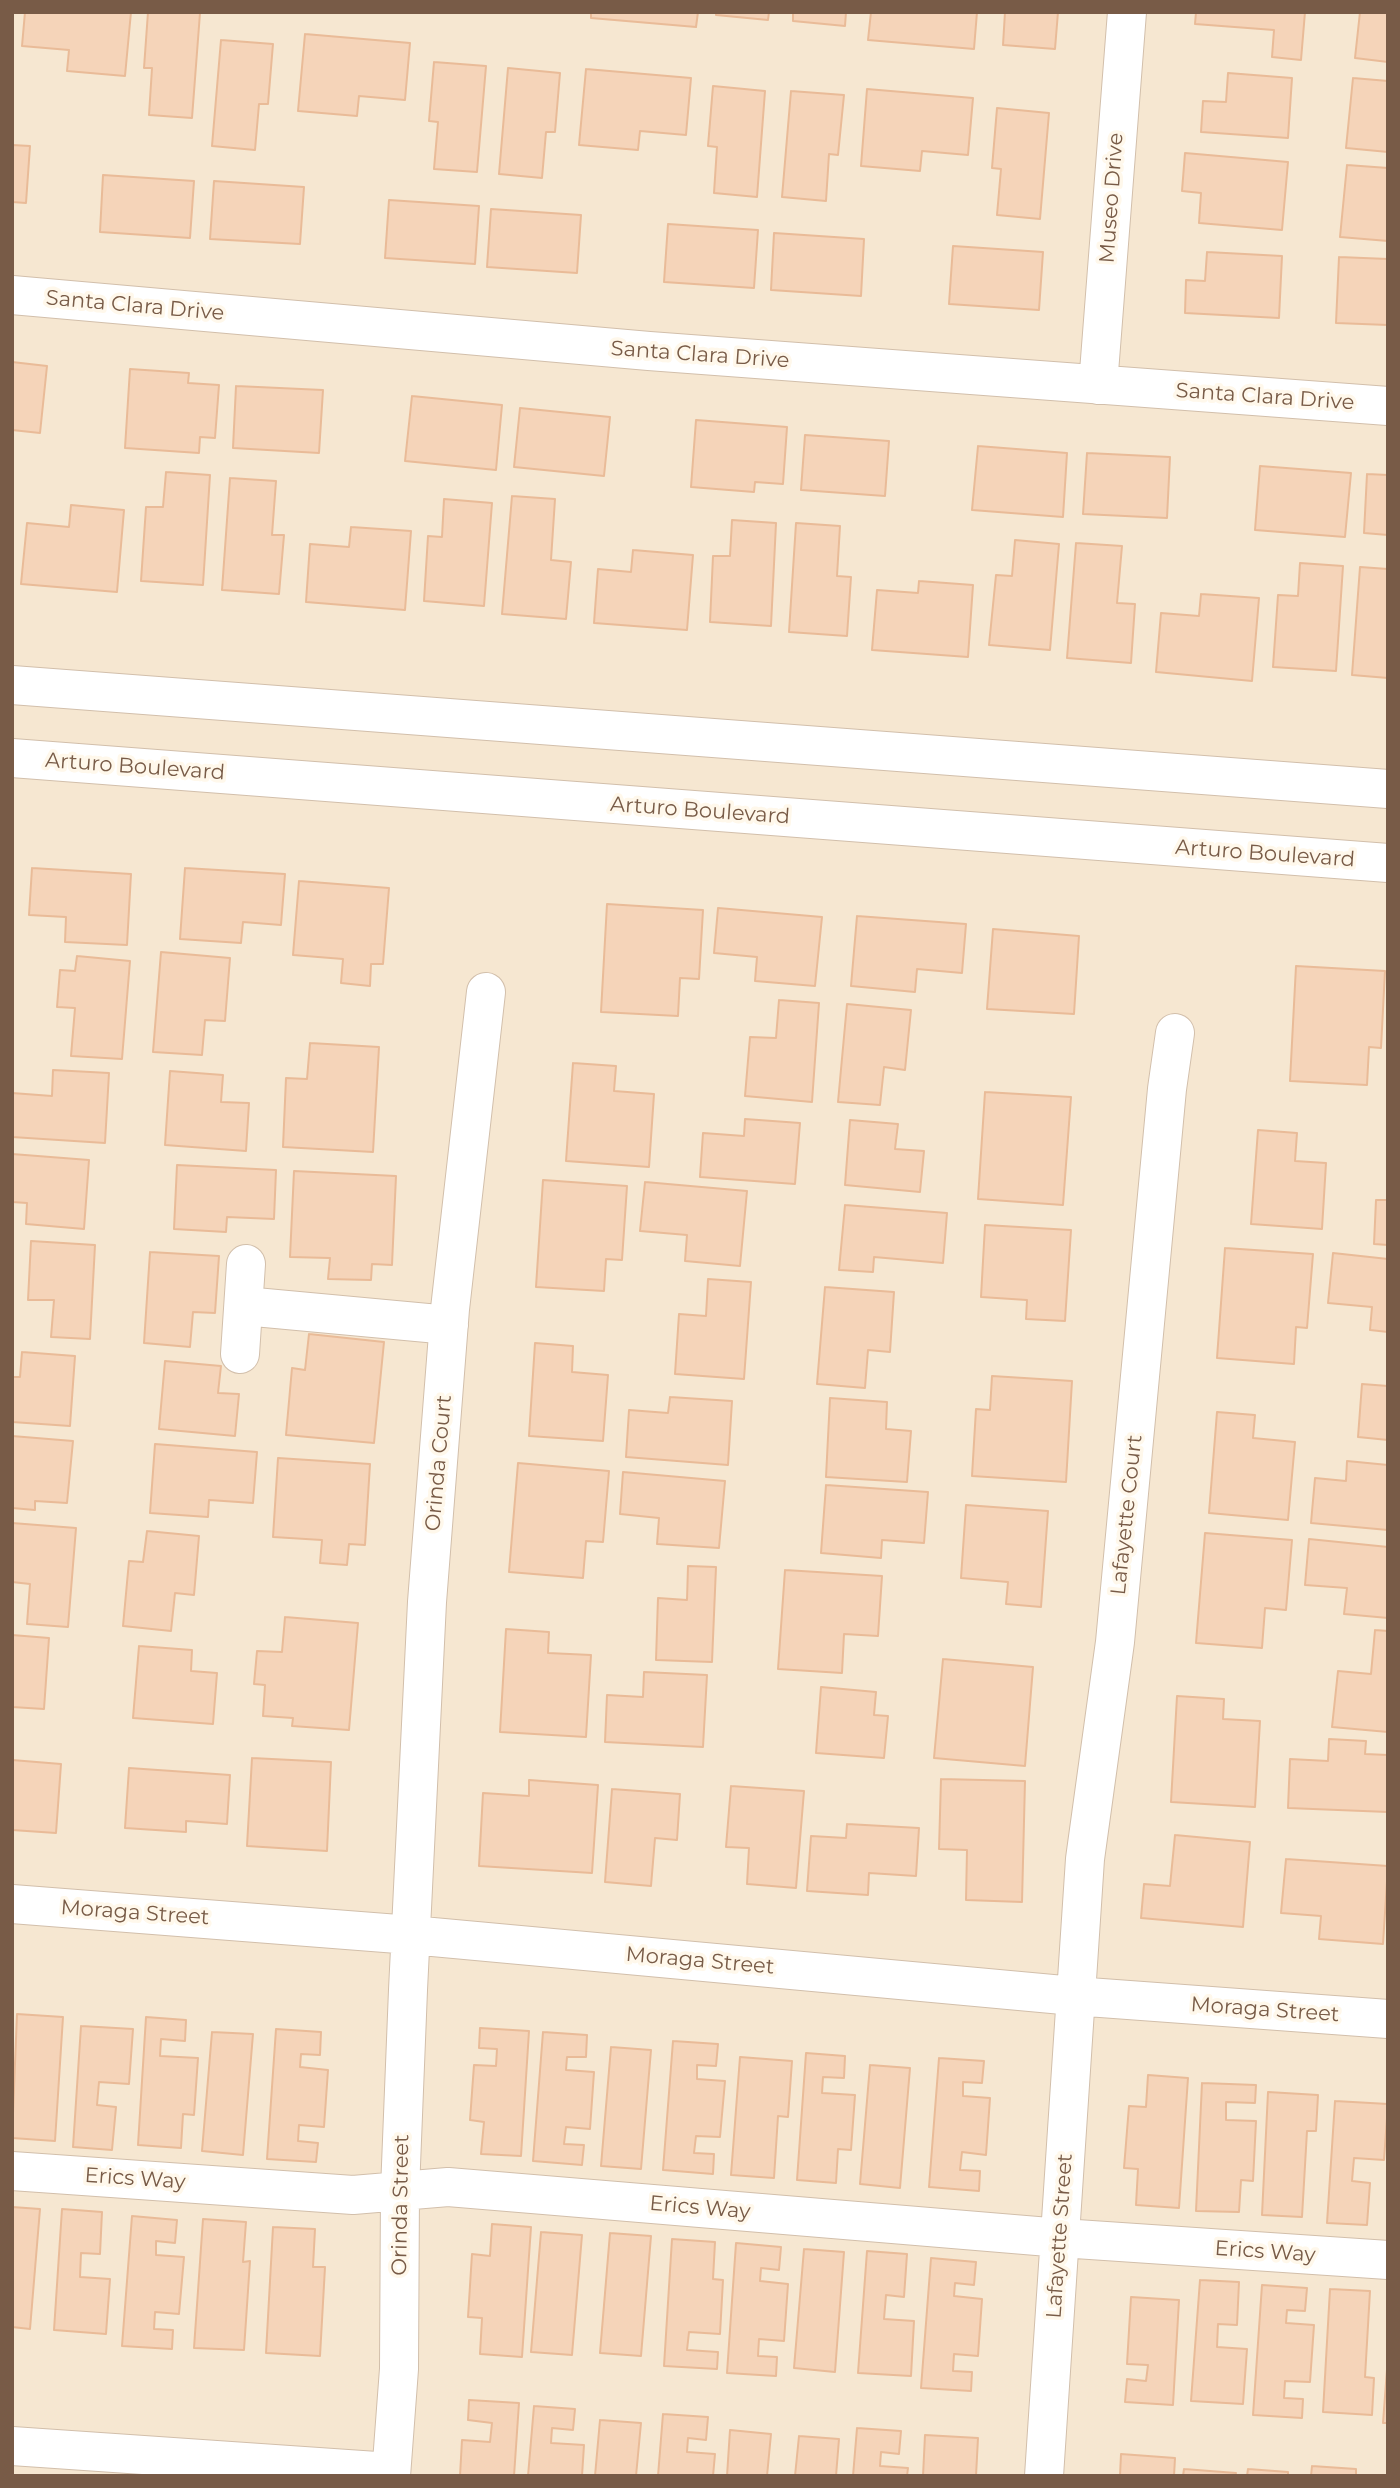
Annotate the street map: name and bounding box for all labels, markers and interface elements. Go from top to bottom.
street label: Museo Drive [1095,132,1129,264]
street label: Santa Clara Drive [45,286,225,326]
street label: Santa Clara Drive [610,336,790,374]
street label: Santa Clara Drive [1175,378,1355,416]
street label: Arturo Boulevard [44,748,226,786]
street label: Arturo Boulevard [609,792,791,830]
street label: Arturo Boulevard [1174,835,1356,873]
street label: Orinda Court [420,1394,458,1532]
street label: Lafayette Court [1106,1434,1148,1596]
street label: Moraga Street [60,1895,210,1931]
street label: Moraga Street [625,1942,775,1980]
street label: Moraga Street [1190,1992,1340,2028]
street label: Orinda Street [387,2134,415,2276]
street label: Lafayette Street [1042,2153,1078,2319]
street label: Erics Way [84,2163,186,2195]
street label: Erics Way [649,2191,751,2225]
street label: Erics Way [1214,2236,1316,2268]

